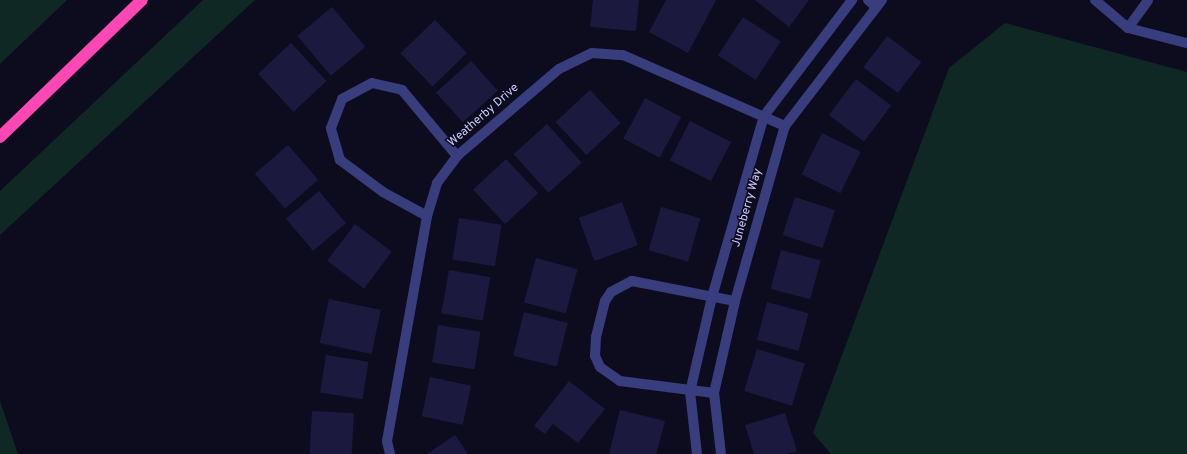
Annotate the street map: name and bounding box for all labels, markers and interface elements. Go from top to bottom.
street label: Weatherby Drive [446,81,522,151]
street label: Juneberry Way [730,167,766,249]

